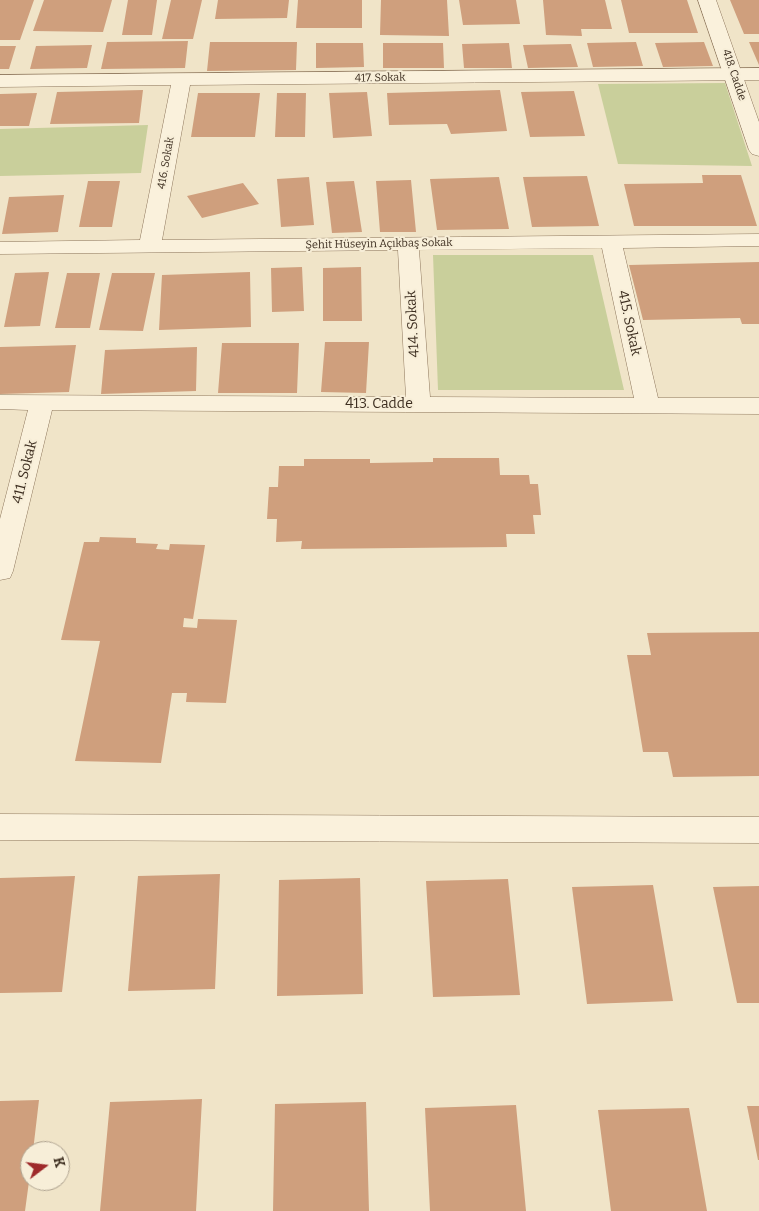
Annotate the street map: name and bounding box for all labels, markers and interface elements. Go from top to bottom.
street label: 418. Cadde [719,48,749,102]
street label: 417. Sokak [354,71,406,85]
street label: 416. Sokak [155,136,177,190]
street label: Şehit Hüseyin Açıkbaş Sokak [305,236,453,252]
street label: 415. Sokak [614,289,644,357]
street label: 414. Sokak [403,290,423,358]
street label: 413. Cadde [345,396,413,412]
street label: 411. Sokak [9,439,41,505]
north arrow [20,1141,70,1191]
text: K [49,1155,69,1169]

